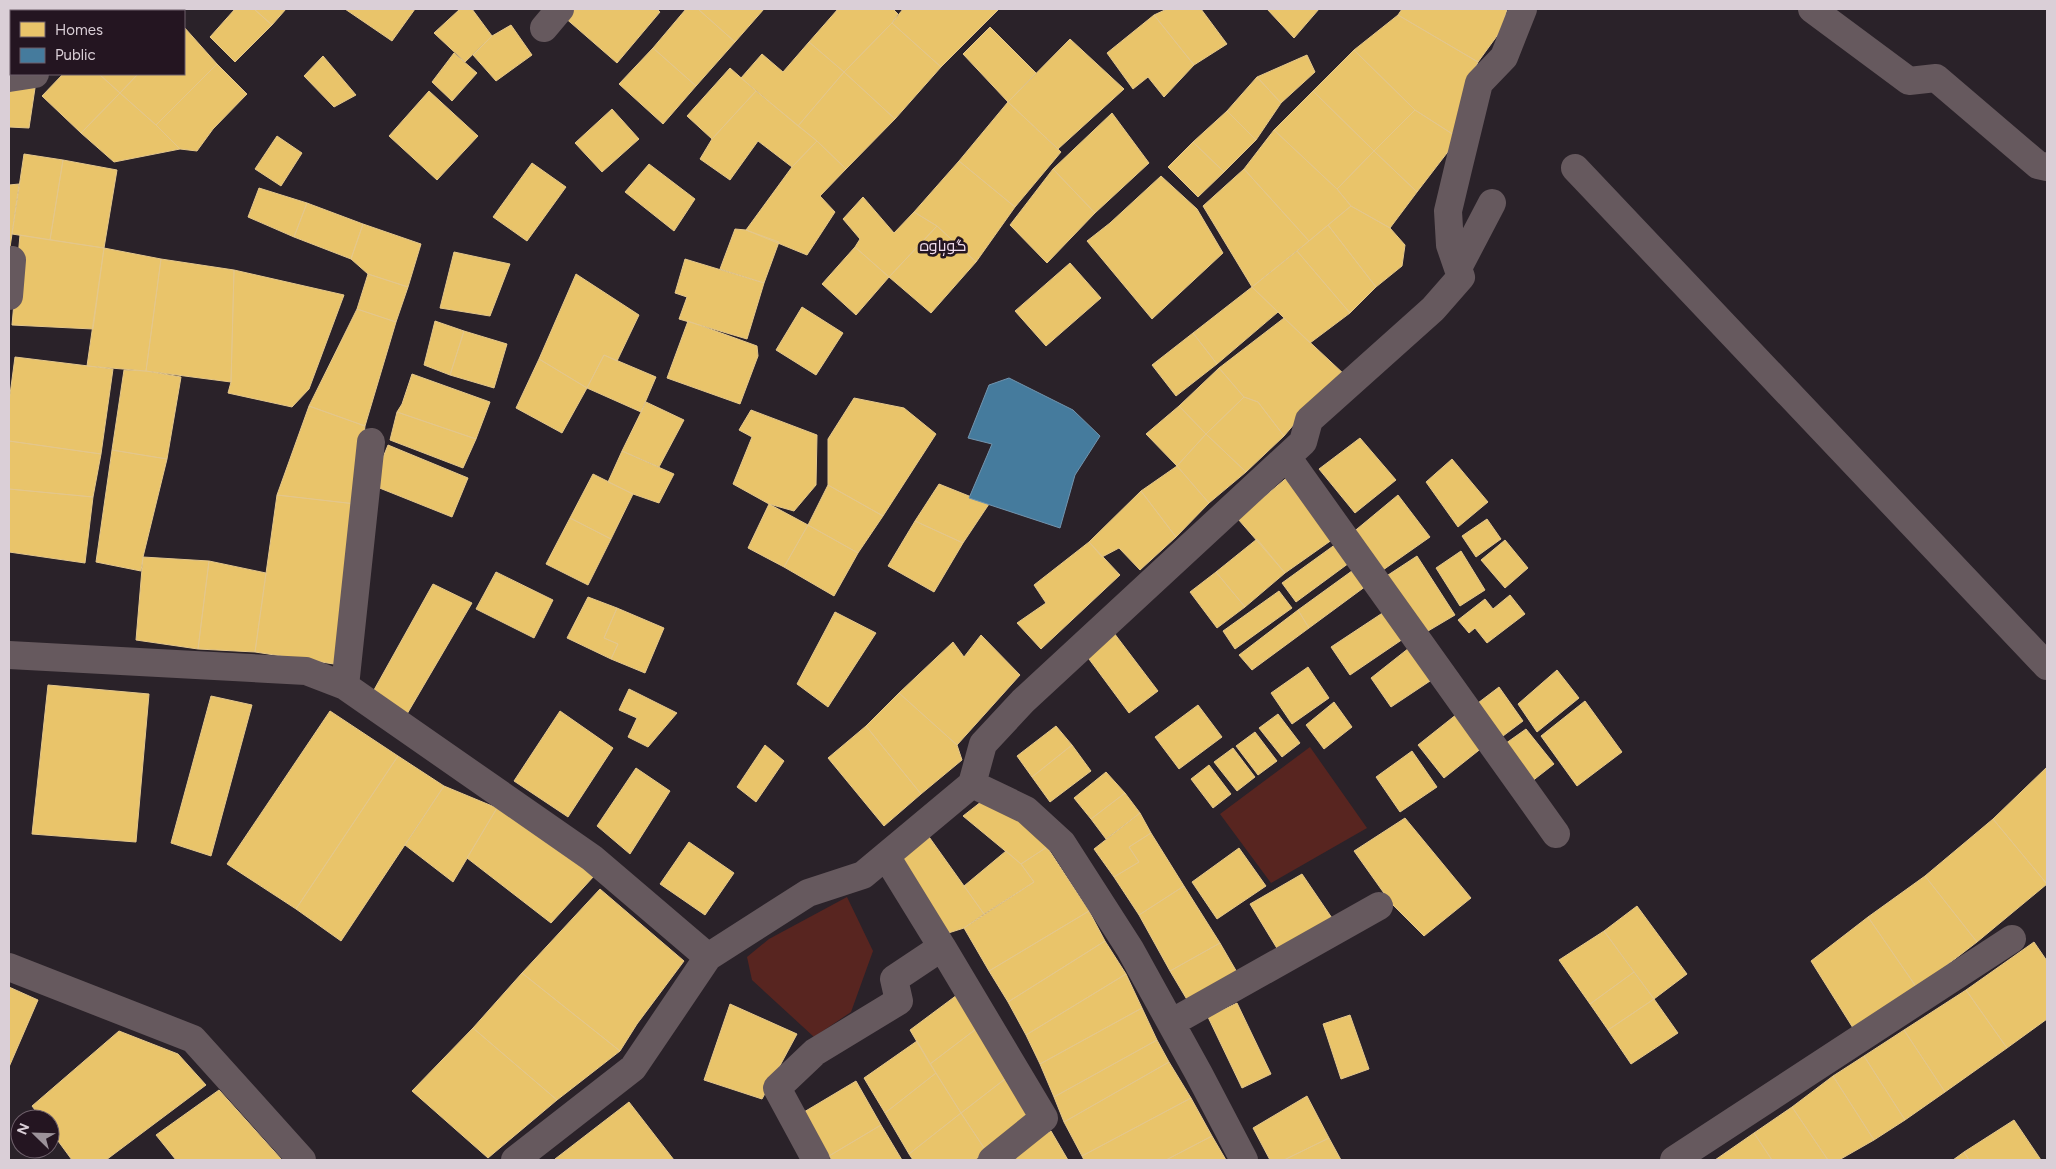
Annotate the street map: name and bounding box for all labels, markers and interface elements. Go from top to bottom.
legend [10,10,185,75]
text: Homes [55,21,103,39]
text: Public [55,46,96,64]
district label: گوہاوہ [919,236,967,256]
north arrow [10,1109,60,1159]
text: N [14,1121,33,1137]

